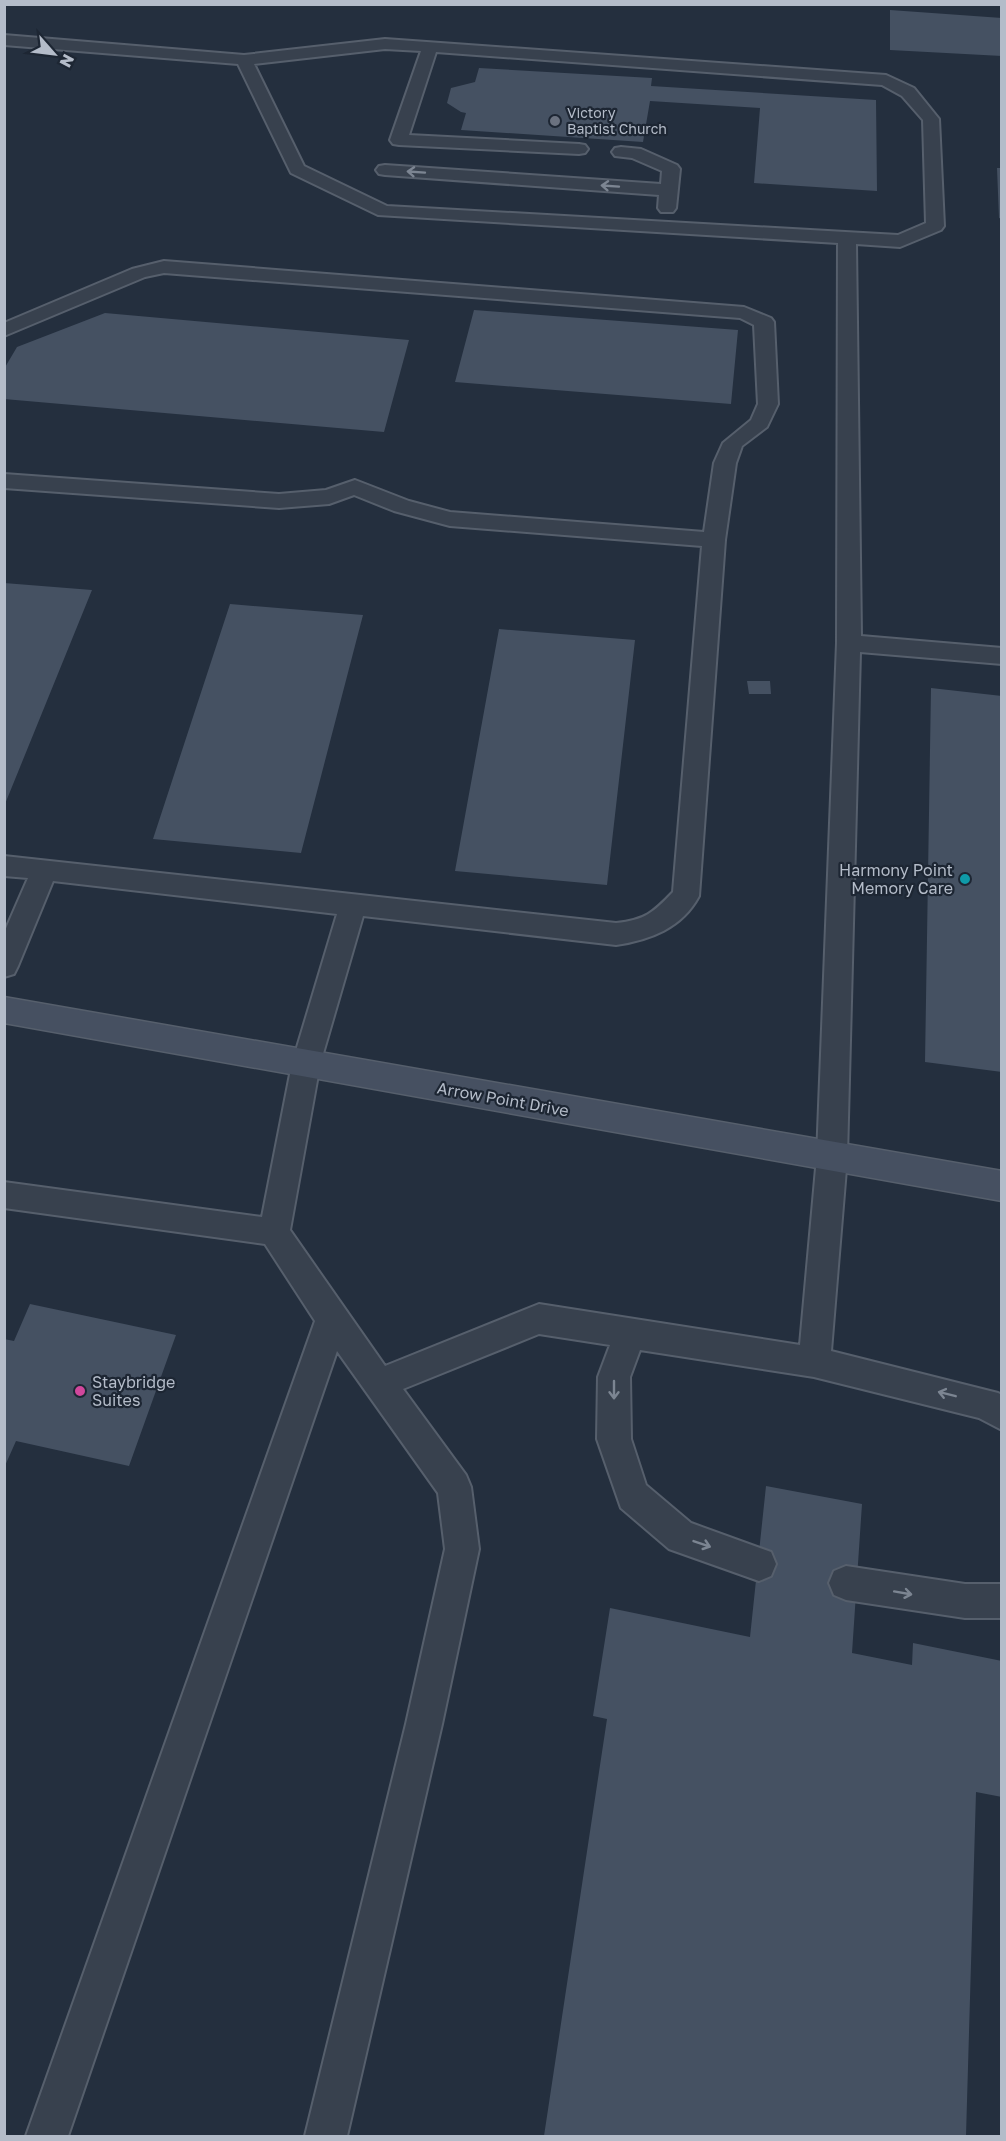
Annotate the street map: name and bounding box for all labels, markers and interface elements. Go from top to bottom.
north arrow [24,24,84,84]
text: N [56,51,79,71]
place label: Victory Baptist Church [567,104,667,137]
marker: Victory Baptist Church [548,114,562,128]
one-way arrow [406,166,426,177]
one-way arrow [601,180,621,191]
place label: Harmony Point Memory Care [839,860,953,898]
marker: Harmony Point Memory Care [958,872,972,886]
street label: Arrow Point Drive [436,1078,570,1120]
place label: Staybridge Suites [92,1372,175,1410]
one-way arrow [608,1379,620,1399]
marker: Staybridge Suites [73,1384,87,1398]
one-way arrow [938,1388,957,1400]
one-way arrow [692,1540,711,1551]
one-way arrow [893,1588,913,1599]

